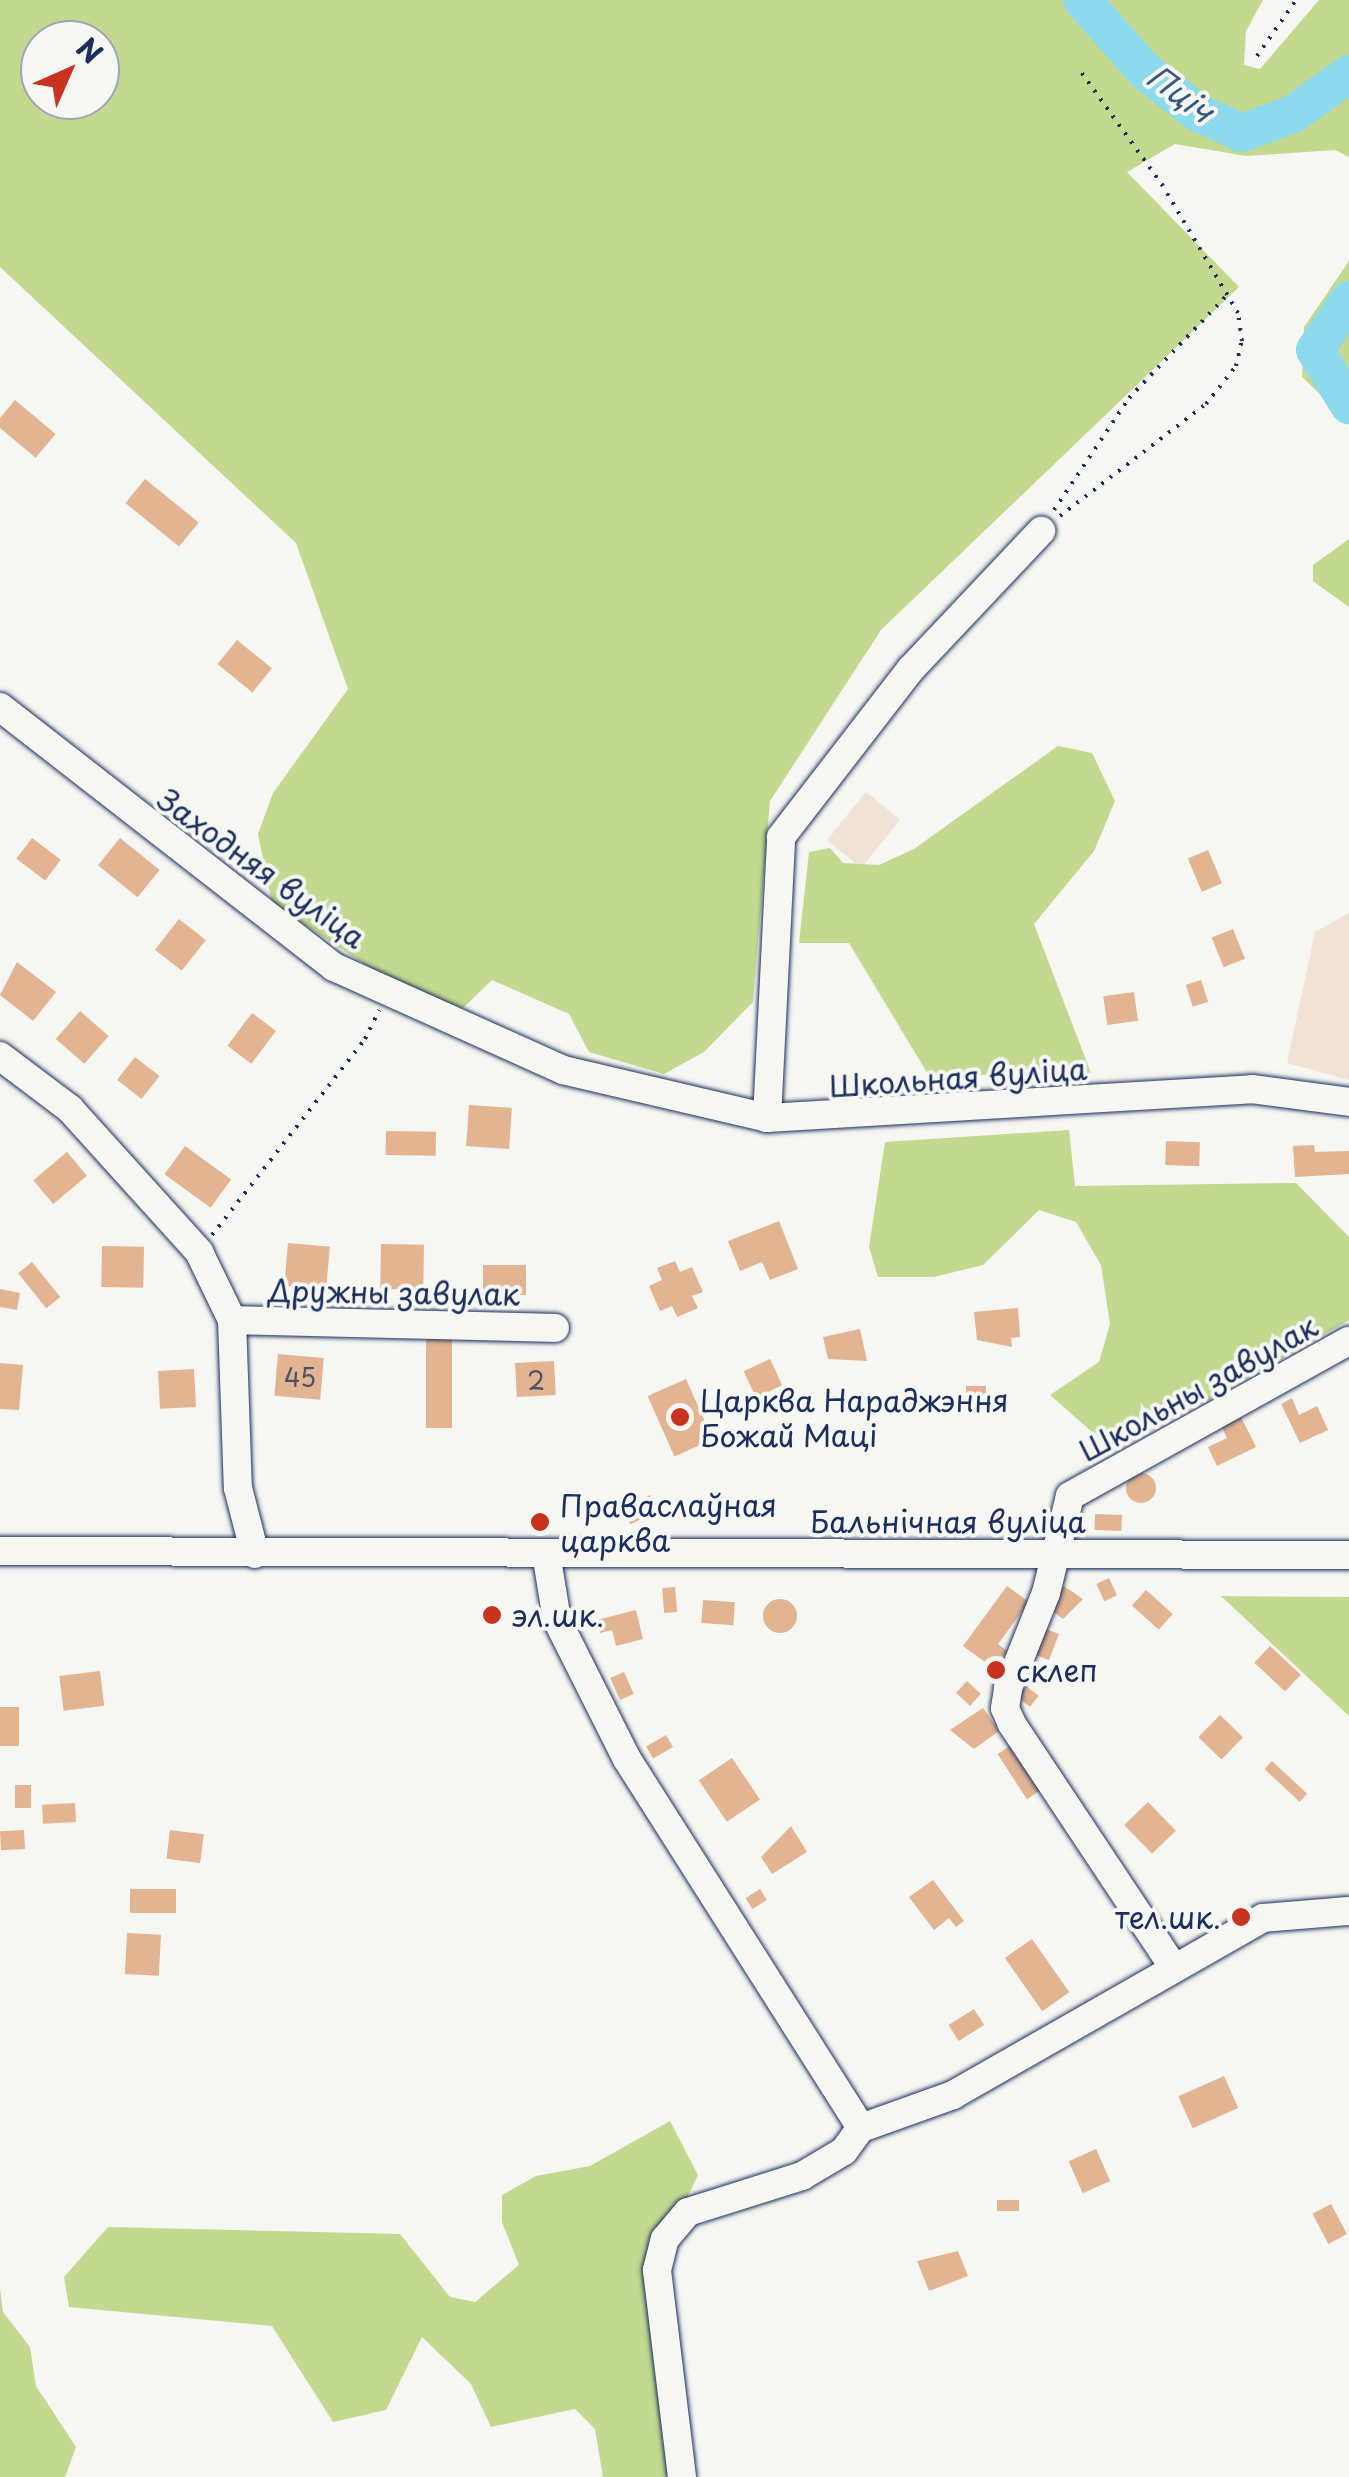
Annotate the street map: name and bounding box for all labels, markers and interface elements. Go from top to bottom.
north arrow [20,20,120,120]
text: N [67,27,113,73]
water label: Пціч [1140,56,1222,130]
street label: Заходняя вуліца [151,780,373,956]
street label: Школьная вуліца [827,1050,1089,1104]
street label: Дружны завулак [266,1272,522,1312]
street label: Школьны завулак [1072,1307,1324,1469]
house number: 45 [284,1362,316,1392]
house number: 2 [527,1365,545,1395]
place label: Царква Нараджэння Божай Маці [700,1382,1009,1452]
marker: Царква Нараджэння Божай Маці [669,1406,691,1428]
place label: Праваслаўная царква [560,1487,777,1558]
street label: Бальнічная вуліца [810,1503,1086,1539]
marker: Праваслаўная царква [529,1511,551,1533]
place label: эл.шк. [512,1597,604,1633]
marker: эл.шк. [481,1604,503,1626]
place label: склеп [1016,1652,1098,1688]
marker: склеп [985,1659,1007,1681]
place label: тел.шк. [1115,1899,1221,1935]
marker: тел.шк. [1230,1906,1252,1928]

